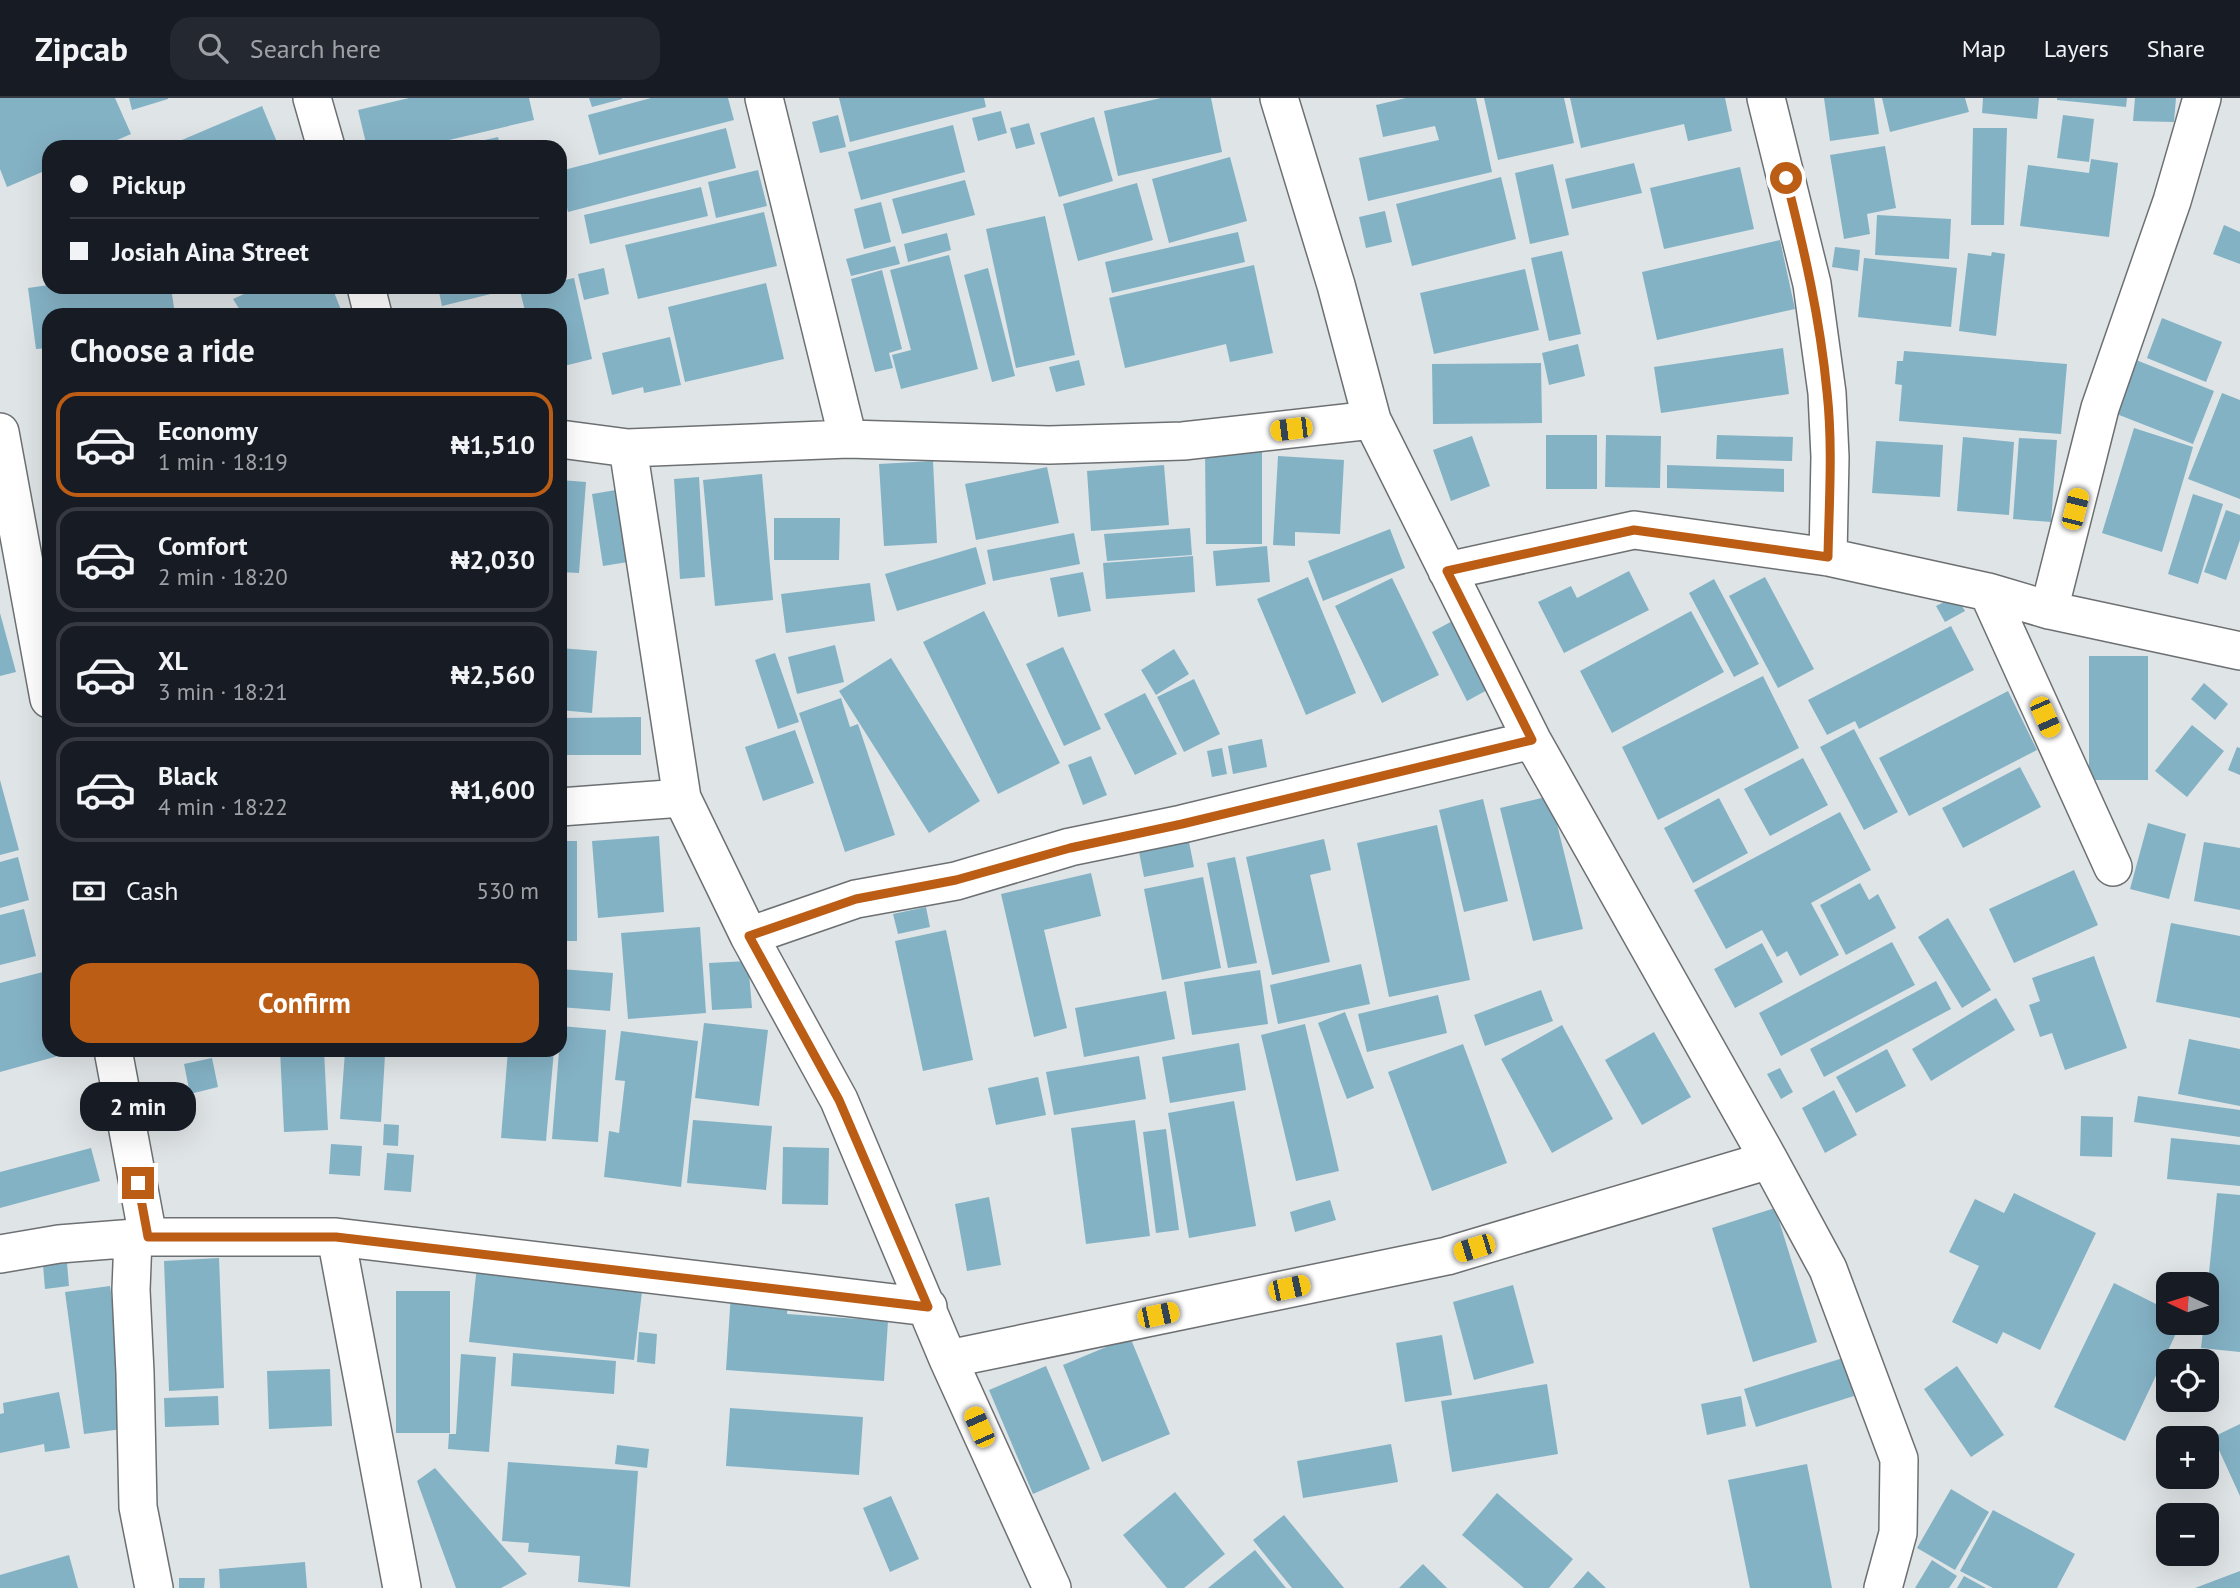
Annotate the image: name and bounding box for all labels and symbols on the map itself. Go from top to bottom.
route start [1770,162,1802,194]
car [1269,416,1314,442]
car [2060,486,2091,532]
car [2027,694,2064,740]
callout: 2 min [80,1082,196,1130]
route end [122,1167,154,1199]
car [1451,1232,1498,1264]
north arrow [2156,1272,2219,1335]
car [1267,1273,1312,1303]
car [1136,1300,1181,1330]
car [961,1404,998,1450]

